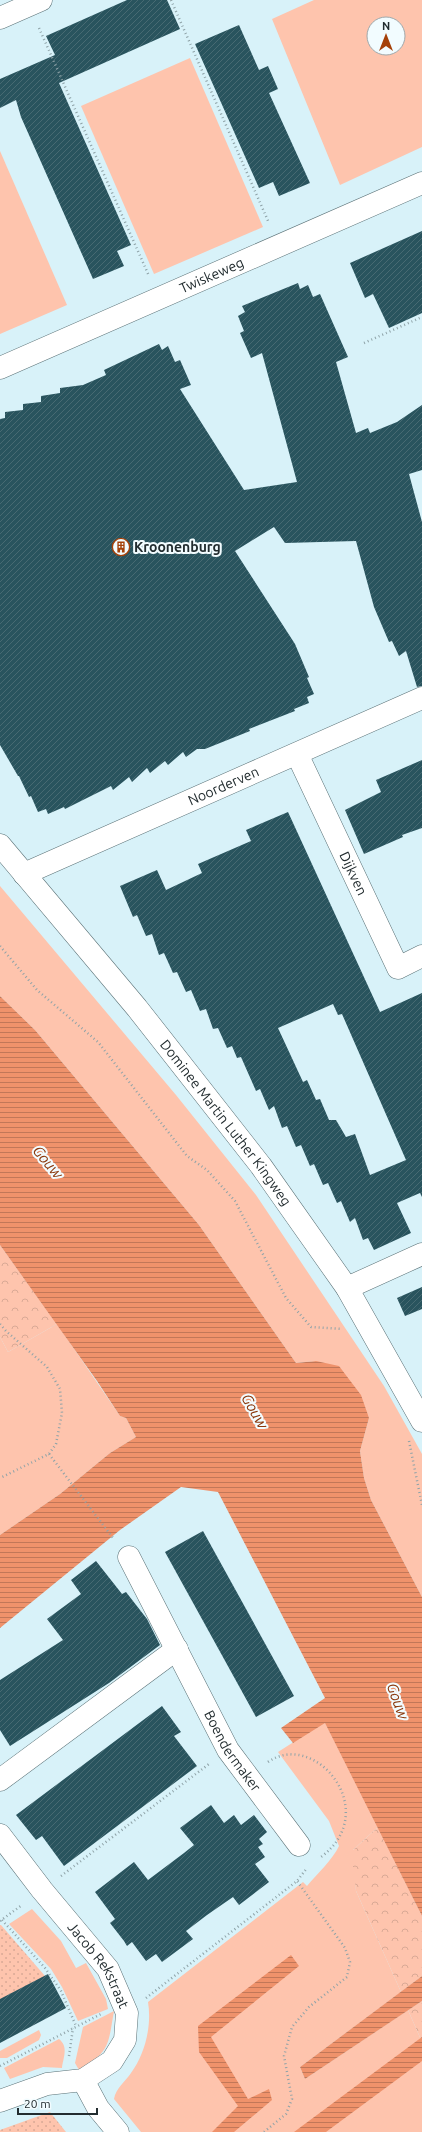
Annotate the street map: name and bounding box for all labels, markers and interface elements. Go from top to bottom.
north arrow [366,16,406,56]
text: N [382,20,390,32]
street label: Twiskeweg [177,254,246,296]
building icon: Kroonenburg [111,537,131,557]
place label: Kroonenburg [134,539,221,555]
street label: Noorderven [185,763,261,808]
street label: Dijkven [336,849,370,898]
street label: Dominee Martin Luther Kingweg [157,1037,294,1209]
water label: Gouw [29,1142,67,1183]
water label: Gouw [238,1390,272,1433]
water label: Gouw [384,1680,413,1723]
street label: Boendermaker [201,1708,265,1795]
street label: Jacob Rekstraat [64,1919,132,2011]
scale bar [18,2090,97,2116]
text: 20 m [24,2097,51,2110]

